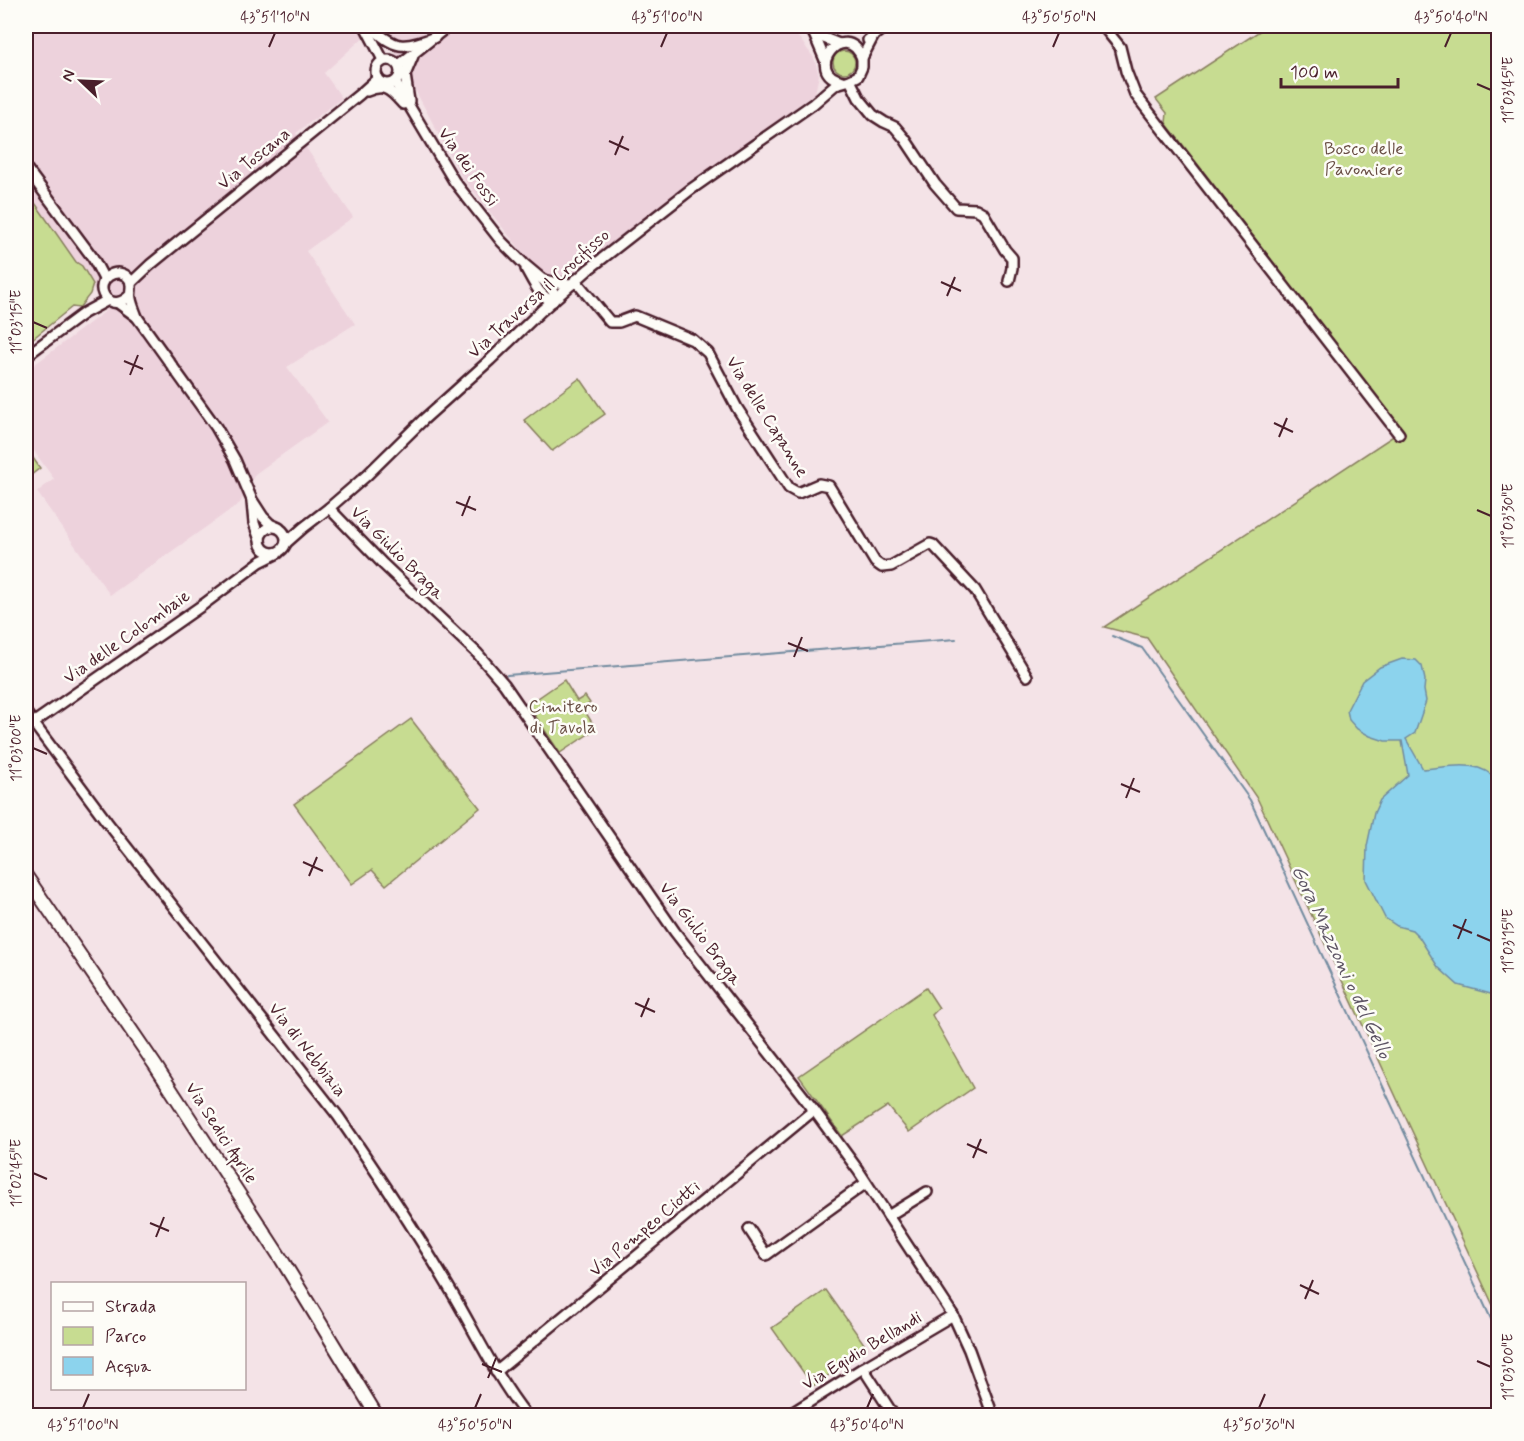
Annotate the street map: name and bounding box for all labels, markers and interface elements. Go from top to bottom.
text: 43°51'10"N [240,8,310,28]
text: 43°51'00"N [631,8,703,28]
text: 43°50'50"N [1022,8,1096,28]
text: 43°50'40"N [1414,8,1488,28]
north arrow [51,51,111,111]
scale bar [1281,51,1398,89]
text: 11°03'45"E [1499,56,1519,124]
text: 100 m [1290,61,1338,85]
text: N [57,67,80,85]
street label: Via Toscana [213,122,295,196]
street label: Via dei Fossi [432,123,504,211]
park label: Bosco delle Pavoniere [1324,137,1404,182]
street label: Via Traversa il Crocifisso [463,224,615,364]
text: 11°03'15"E [7,289,27,355]
street label: Via delle Capanne [720,352,814,482]
text: 11°03'30"E [1499,483,1519,549]
street label: Via Giulio Braga [344,501,449,606]
street label: Via delle Colombaie [59,584,195,690]
park label: Cimitero di Tavola [528,695,598,740]
text: 11°03'00"E [7,714,27,782]
water label: Gora Mazzoni o del Gello [1284,861,1398,1064]
street label: Via Giulio Braga [652,877,747,991]
text: 11°03'15"E [1499,908,1519,974]
street label: Via di Nebbiaia [262,998,352,1102]
street label: Via Sedici Aprile [178,1078,263,1189]
text: 11°02'45"E [7,1138,27,1207]
street label: Via Pompeo Ciotti [584,1175,706,1283]
legend [51,1282,246,1390]
text: Strada [105,1295,156,1319]
street label: Via Egidio Bellandi [798,1306,926,1396]
text: Parco [105,1325,146,1349]
text: 11°03'00"E [1499,1333,1519,1401]
text: Acqua [105,1355,151,1379]
text: 43°51'00"N [47,1416,119,1436]
text: 43°50'50"N [438,1416,512,1436]
text: 43°50'40"N [830,1416,904,1436]
text: 43°50'30"N [1223,1416,1295,1436]

